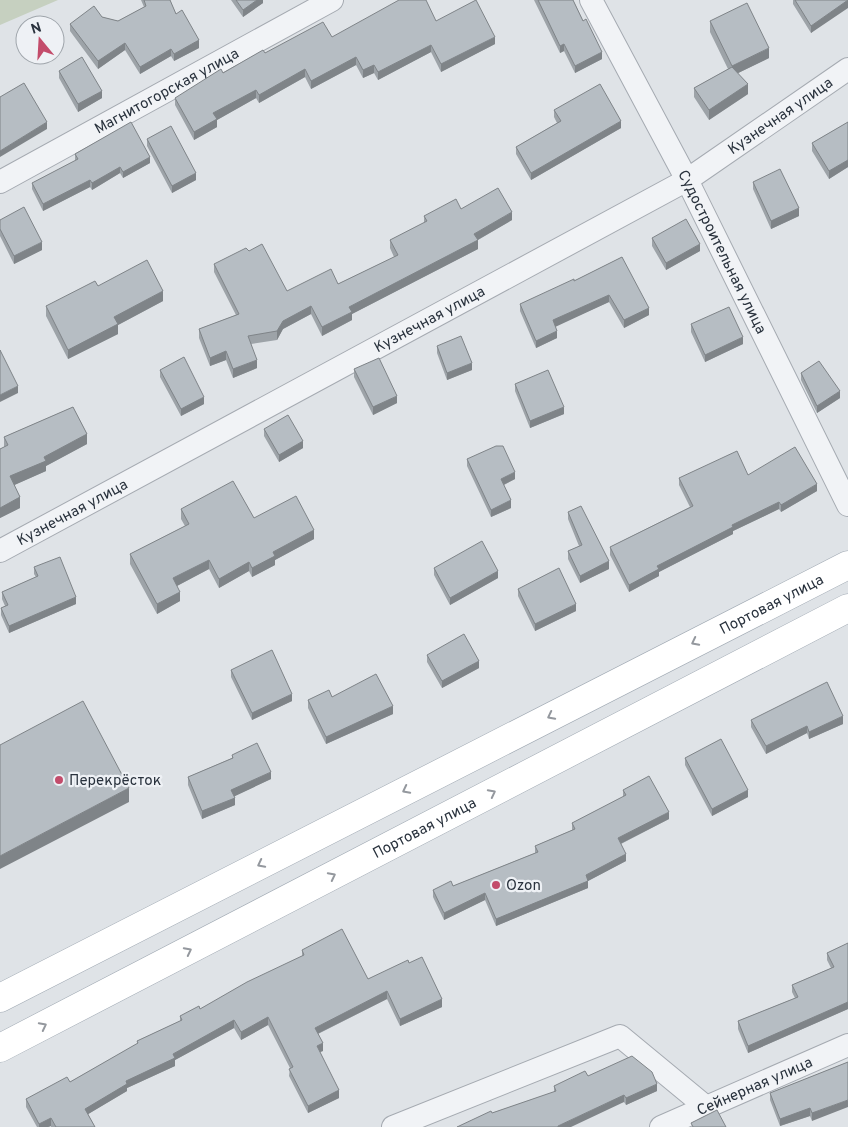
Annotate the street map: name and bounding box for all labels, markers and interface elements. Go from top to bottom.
north arrow [15,15,65,65]
text: N [29,19,44,39]
street label: Магнитогорская улица [92,45,243,139]
street label: Кузнечная улица [725,74,837,160]
street label: Судостроительная улица [672,167,770,337]
street label: Кузнечная улица [371,283,489,358]
street label: Кузнечная улица [14,476,132,551]
street label: Портовая улица [717,571,827,640]
one-way arrow [692,636,701,646]
one-way arrow [547,710,556,720]
place label: Перекрёсток [69,772,161,791]
marker: Перекрёсток [53,774,65,786]
one-way arrow [402,784,411,794]
one-way arrow [486,789,495,799]
street label: Портовая улица [370,794,480,864]
one-way arrow [258,858,267,868]
one-way arrow [327,872,336,882]
place label: Ozon [506,877,541,896]
marker: Ozon [490,879,502,891]
one-way arrow [182,947,191,957]
one-way arrow [38,1022,47,1032]
street label: Сейнерная улица [694,1054,816,1121]

